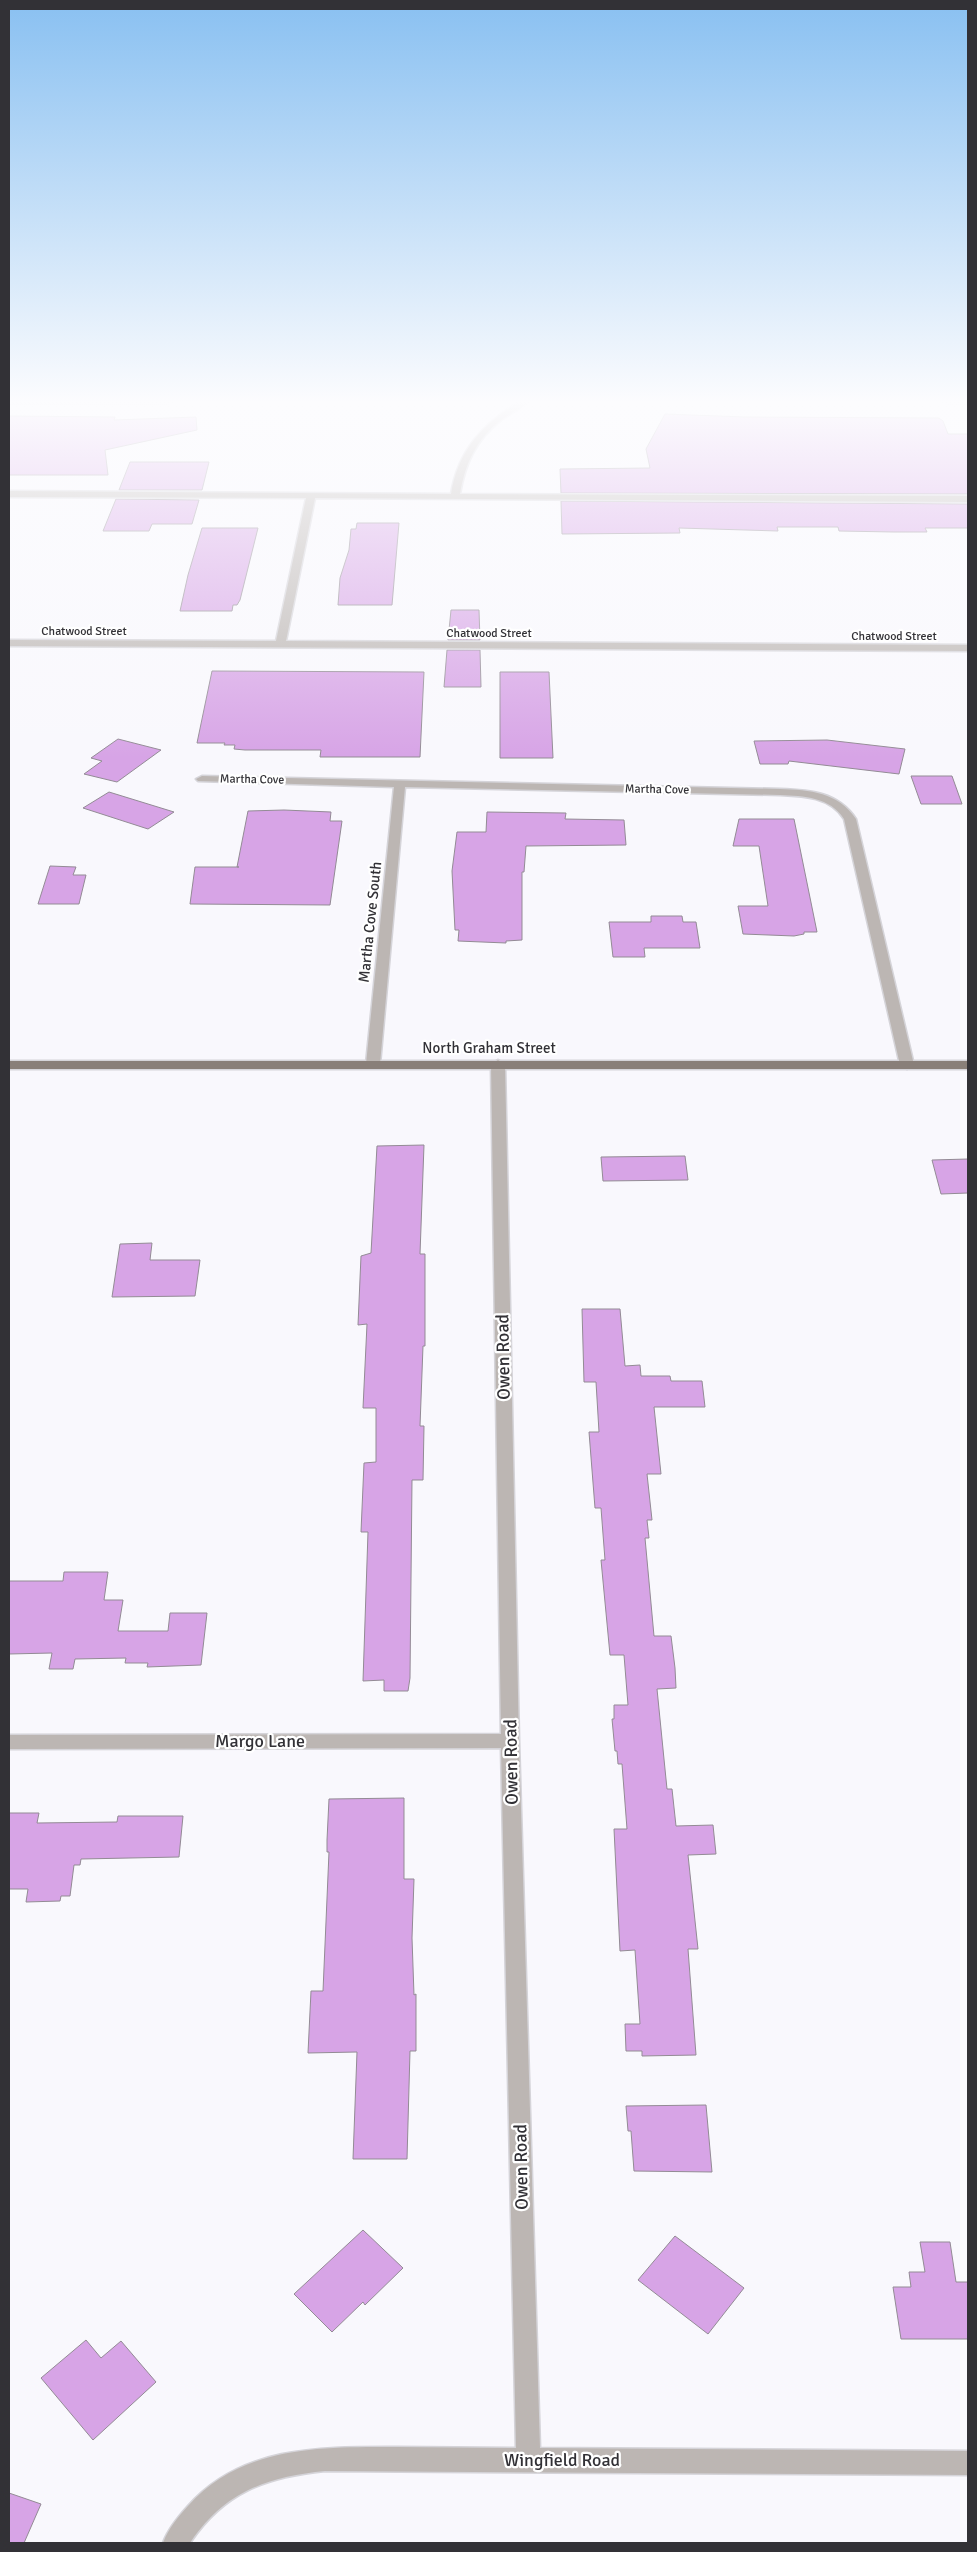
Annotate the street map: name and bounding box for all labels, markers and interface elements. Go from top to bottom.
street label: Chatwood Street [41,624,127,639]
street label: Chatwood Street [446,626,532,641]
street label: Chatwood Street [851,629,937,644]
street label: Martha Cove [220,771,284,788]
street label: Martha Cove [625,781,689,798]
street label: Martha Cove South [355,861,385,983]
street label: North Graham Street [422,1039,556,1057]
street label: Owen Road [491,1314,515,1400]
street label: Owen Road [499,1719,523,1805]
street label: Margo Lane [215,1730,305,1752]
street label: Owen Road [509,2124,533,2210]
street label: Wingfield Road [504,2449,620,2471]

